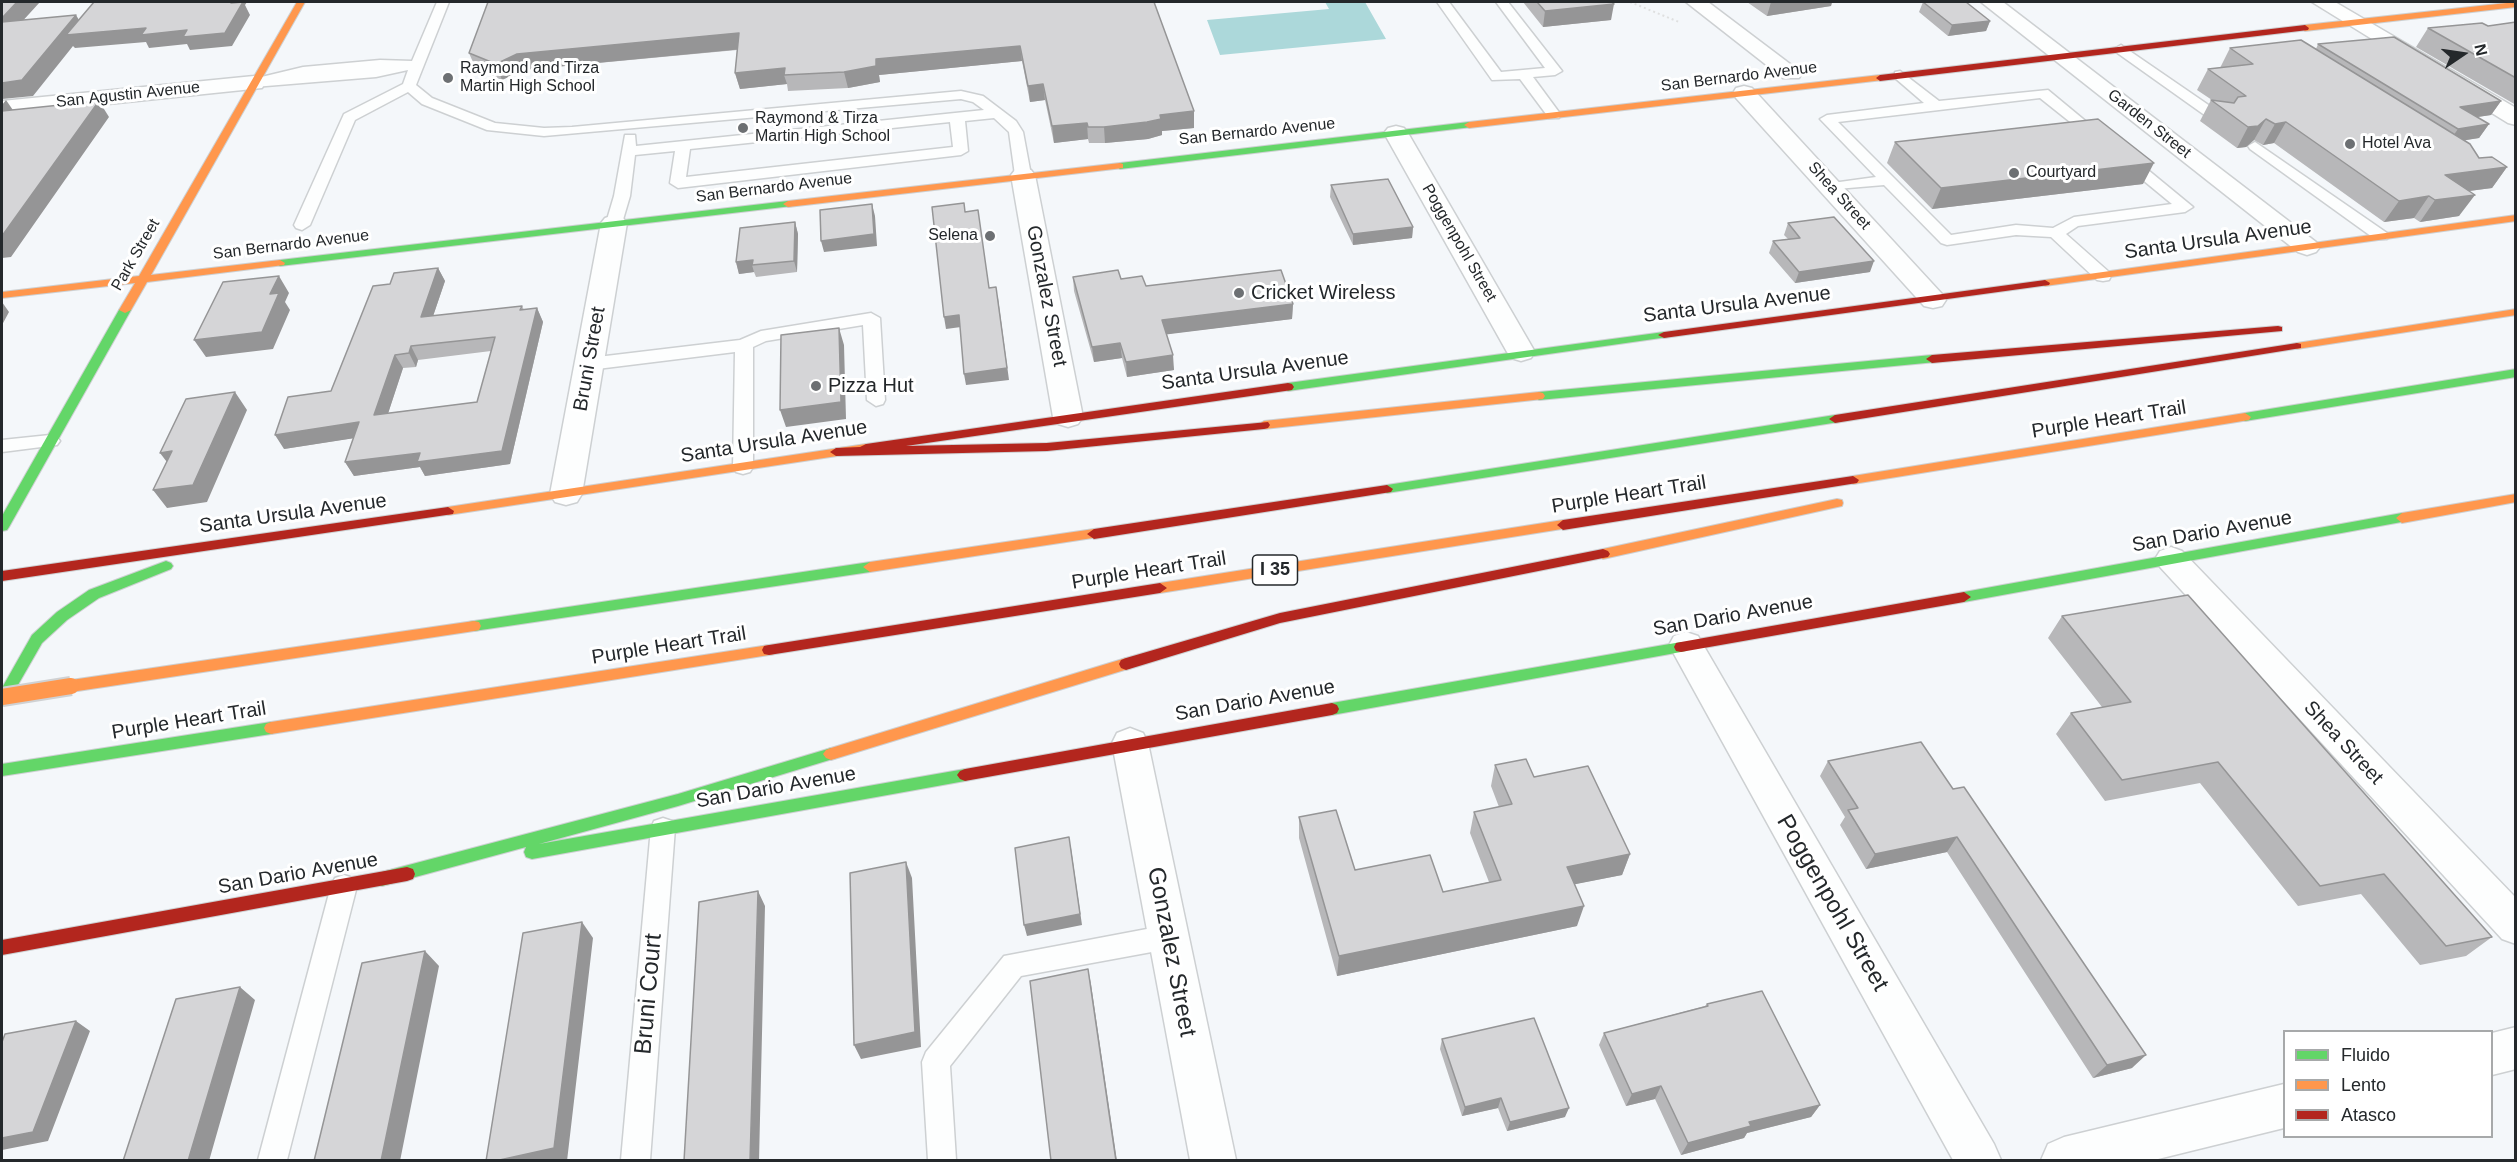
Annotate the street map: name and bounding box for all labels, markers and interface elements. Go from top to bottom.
north arrow [2433,24,2493,84]
text: N [2471,42,2491,57]
street label: San Bernardo Avenue [1660,58,1818,96]
place label: Raymond and Tirza Martin High School [460,59,599,97]
marker: Raymond and Tirza Martin High School [441,71,455,85]
street label: San Agustin Avenue [55,78,201,112]
street label: Garden Street [2103,85,2195,163]
place label: Raymond & Tirza Martin High School [755,109,890,147]
street label: San Bernardo Avenue [1178,114,1336,150]
marker: Raymond & Tirza Martin High School [736,121,750,135]
place label: Hotel Ava [2362,134,2431,154]
marker: Hotel Ava [2343,137,2357,151]
street label: Shea Street [1804,158,1874,234]
place label: Courtyard [2026,163,2096,183]
marker: Courtyard [2007,166,2021,180]
street label: San Bernardo Avenue [695,169,853,207]
street label: Poggenpohl Street [1418,181,1500,305]
street label: Santa Ursula Avenue [2123,215,2313,265]
street label: Park Street [108,216,164,294]
street label: Gonzalez Street [1021,223,1071,369]
street label: San Bernardo Avenue [212,226,370,264]
place label: Selena [928,226,978,246]
marker: Selena [983,229,997,243]
place label: Cricket Wireless [1251,281,1395,305]
street label: Santa Ursula Avenue [1642,282,1832,328]
marker: Cricket Wireless [1232,286,1246,300]
street label: Bruni Street [569,305,611,413]
street label: Santa Ursula Avenue [1160,346,1350,396]
place label: Pizza Hut [828,374,914,398]
marker: Pizza Hut [809,379,823,393]
street label: Purple Heart Trail [2030,396,2188,444]
street label: Santa Ursula Avenue [679,415,869,469]
street label: Purple Heart Trail [1550,471,1708,519]
street label: Santa Ursula Avenue [198,489,388,539]
street label: San Dario Avenue [2130,506,2294,558]
street label: Purple Heart Trail [1070,547,1228,595]
road number: I 35 [1252,555,1298,585]
street label: San Dario Avenue [1651,590,1815,642]
street label: Purple Heart Trail [590,622,748,670]
street label: San Dario Avenue [1173,675,1337,727]
street label: Shea Street [2298,696,2388,790]
street label: Purple Heart Trail [110,697,268,745]
street label: San Dario Avenue [694,762,858,814]
street label: Poggenpohl Street [1770,810,1894,996]
street label: San Dario Avenue [216,848,380,900]
street label: Gonzalez Street [1140,865,1202,1039]
street label: Bruni Court [629,932,669,1056]
legend [2283,1030,2493,1138]
text: Fluido [2341,1045,2390,1065]
text: Lento [2341,1075,2386,1095]
text: Atasco [2341,1105,2396,1125]

